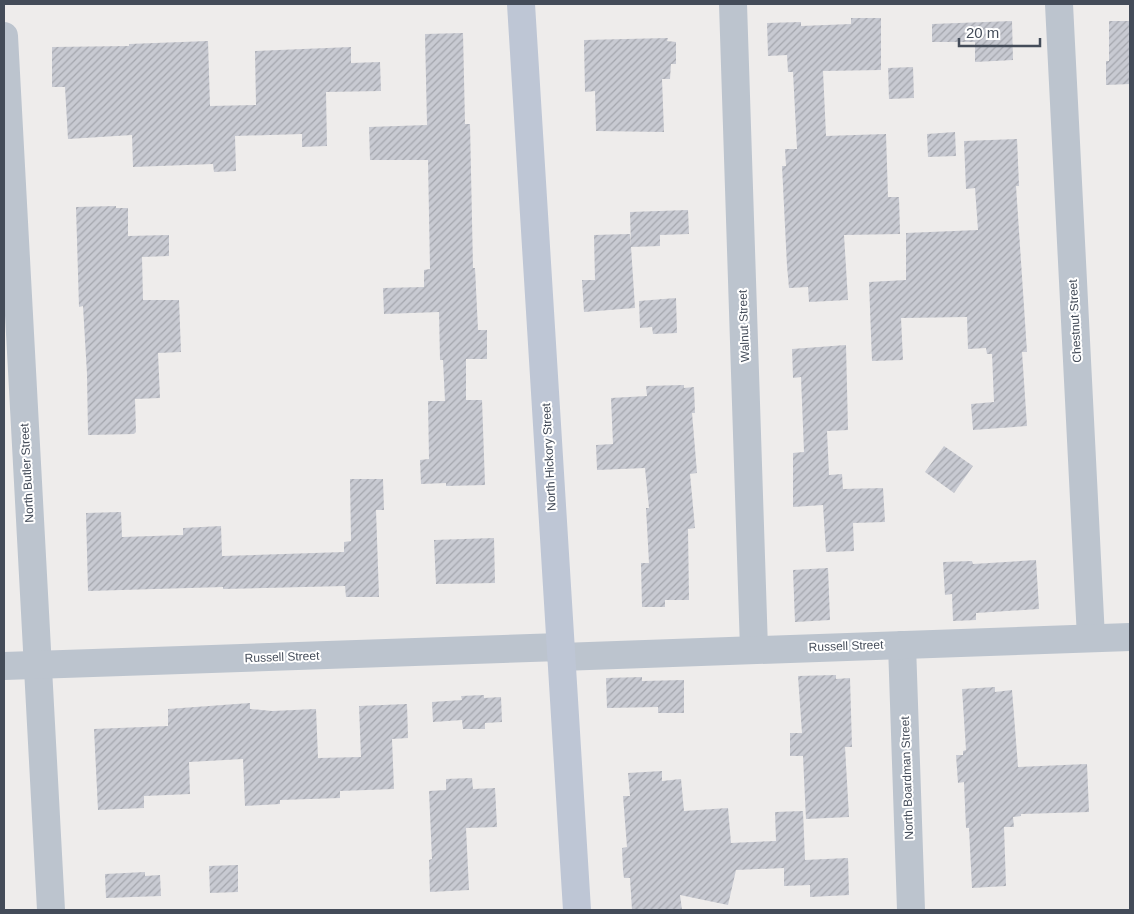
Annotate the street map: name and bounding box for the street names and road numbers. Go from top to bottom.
street label: Chestnut Street [1066,278,1084,363]
street label: Walnut Street [736,289,752,362]
street label: North Hickory Street [539,402,559,511]
street label: North Butler Street [17,422,37,523]
street label: Russell Street [808,638,884,654]
street label: Russell Street [244,649,320,665]
street label: North Boardman Street [898,715,916,840]

